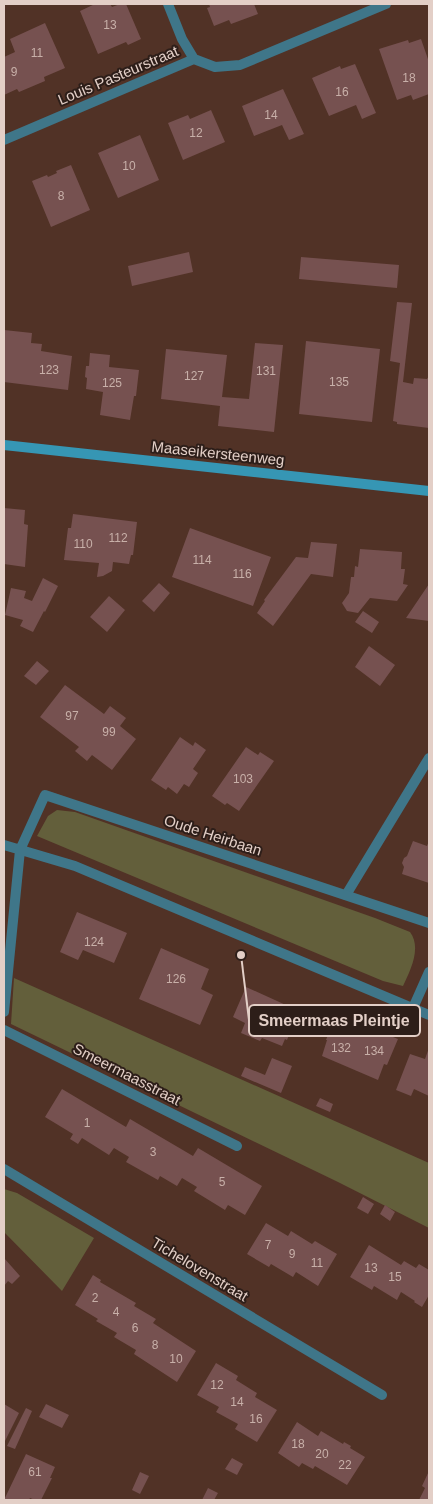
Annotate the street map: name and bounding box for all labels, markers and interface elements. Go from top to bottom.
house number: 13 [103,18,117,32]
street label: Louis Pasteurstraat [55,42,182,108]
house number: 11 [31,46,44,60]
house number: 9 [11,65,18,79]
house number: 18 [402,71,416,85]
house number: 16 [335,85,349,99]
house number: 14 [264,108,278,122]
house number: 12 [189,126,203,140]
house number: 10 [122,159,136,173]
house number: 8 [58,189,65,203]
house number: 123 [39,363,59,377]
house number: 131 [256,364,276,378]
house number: 127 [184,369,204,383]
house number: 135 [329,375,349,389]
house number: 125 [102,376,122,390]
street label: Maaseikersteenweg [151,438,285,468]
house number: 112 [108,531,128,545]
house number: 110 [73,537,93,551]
house number: 114 [192,553,212,567]
house number: 116 [232,567,252,581]
house number: 97 [65,709,79,723]
house number: 99 [102,725,116,739]
house number: 103 [233,772,253,786]
street label: Oude Heirbaan [162,811,264,859]
house number: 124 [84,935,104,949]
house number: 126 [166,972,186,986]
callout: Smeermaas Pleintje [249,1005,420,1036]
text: Smeermaas Pleintje [258,1012,410,1029]
street label: Smeermaasstraat [70,1040,184,1109]
house number: 132 [331,1041,351,1055]
house number: 134 [364,1044,384,1058]
house number: 1 [84,1116,91,1130]
house number: 3 [150,1145,157,1159]
house number: 5 [219,1175,226,1189]
street label: Tichelovenstraat [149,1234,252,1305]
house number: 7 [265,1238,272,1252]
house number: 9 [289,1247,296,1261]
house number: 11 [311,1256,324,1270]
house number: 13 [364,1261,378,1275]
house number: 15 [388,1270,402,1284]
house number: 2 [92,1291,99,1305]
house number: 4 [113,1305,120,1319]
house number: 6 [132,1321,139,1335]
house number: 8 [152,1338,159,1352]
house number: 10 [169,1352,183,1366]
house number: 12 [210,1378,224,1392]
house number: 14 [230,1395,244,1409]
house number: 16 [249,1412,263,1426]
house number: 18 [291,1437,305,1451]
house number: 20 [315,1447,329,1461]
house number: 22 [338,1458,352,1472]
house number: 61 [28,1465,42,1479]

